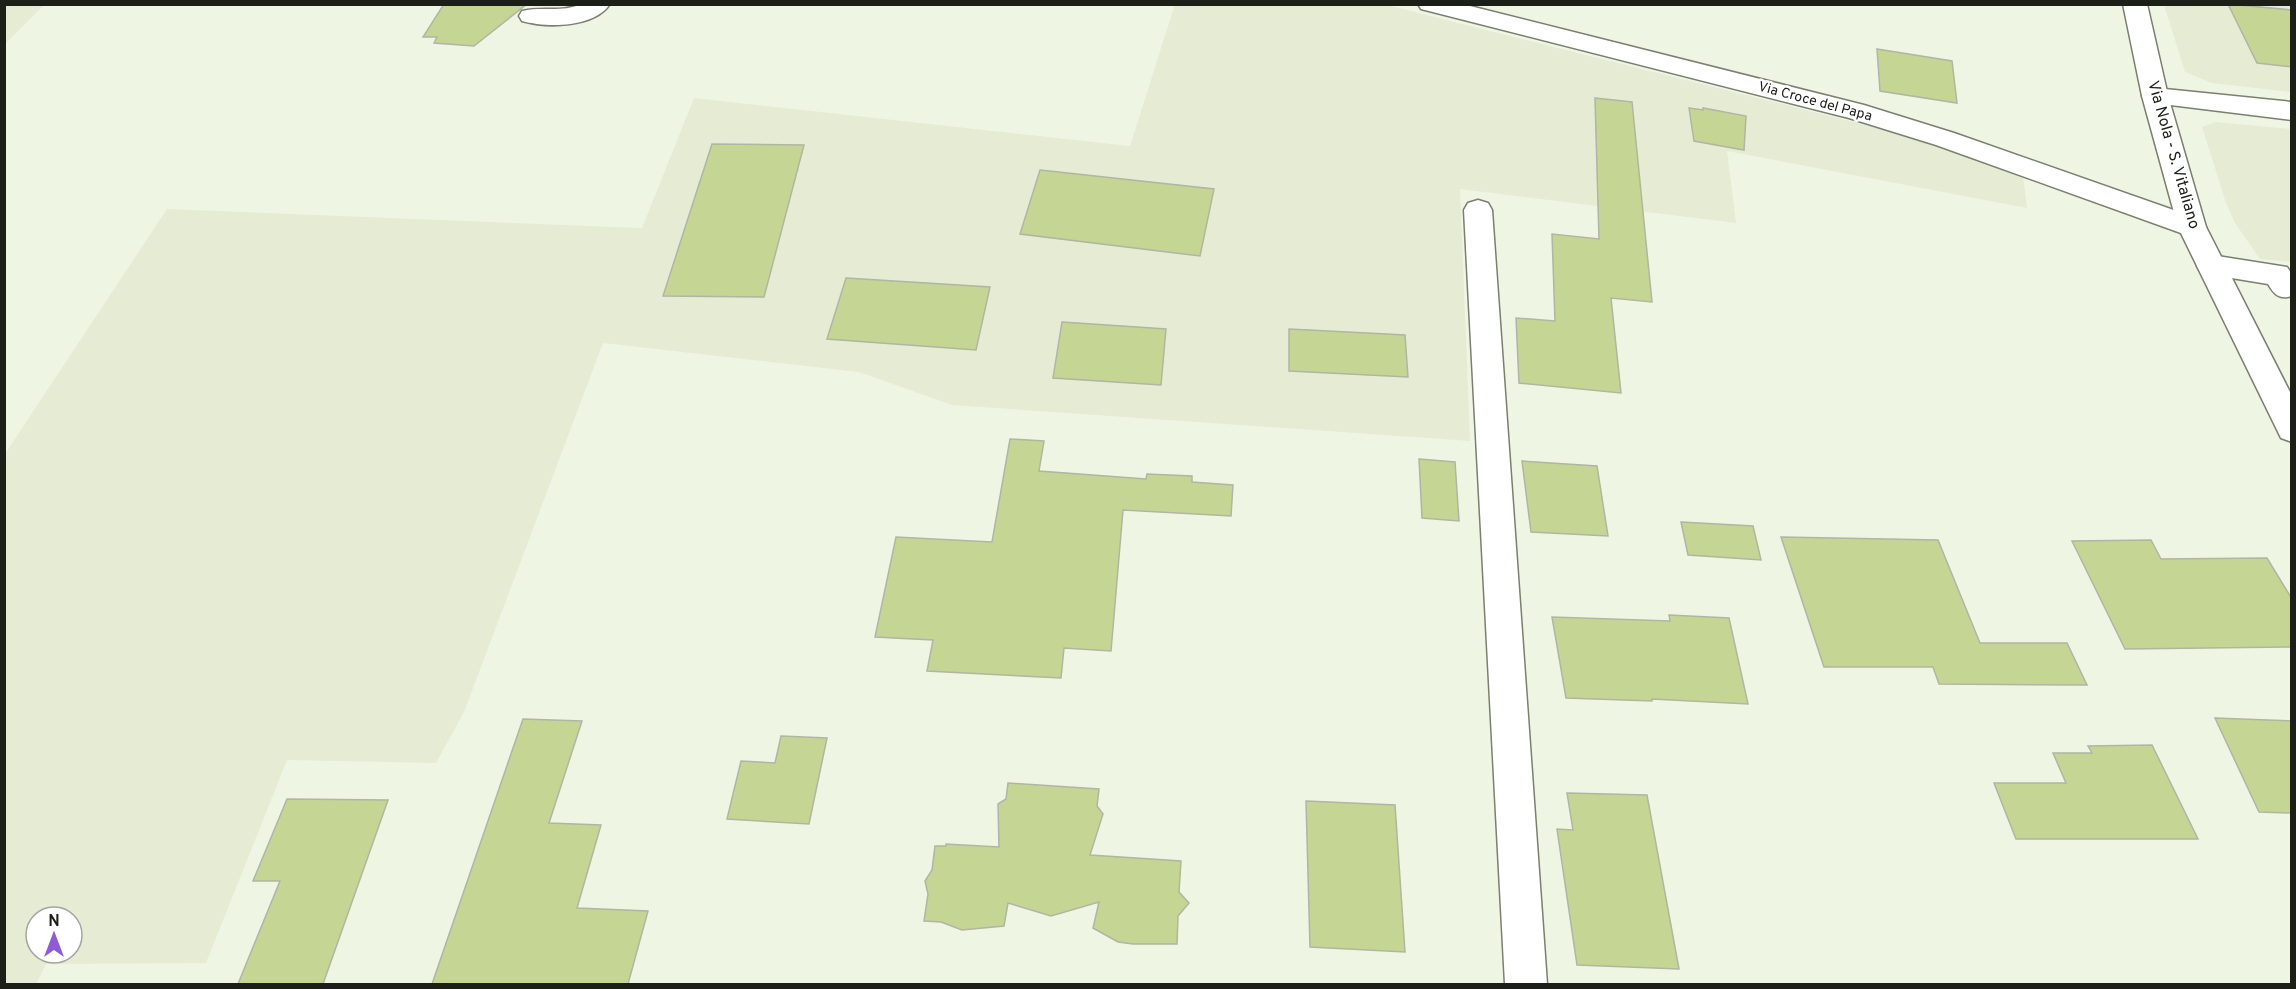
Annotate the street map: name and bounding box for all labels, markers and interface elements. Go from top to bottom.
street label: Via Croce del Papa [1756,79,1874,125]
street label: Via Nola - S. Vitaliano [2142,79,2204,232]
north arrow [24,905,84,965]
text: N [48,912,60,932]

